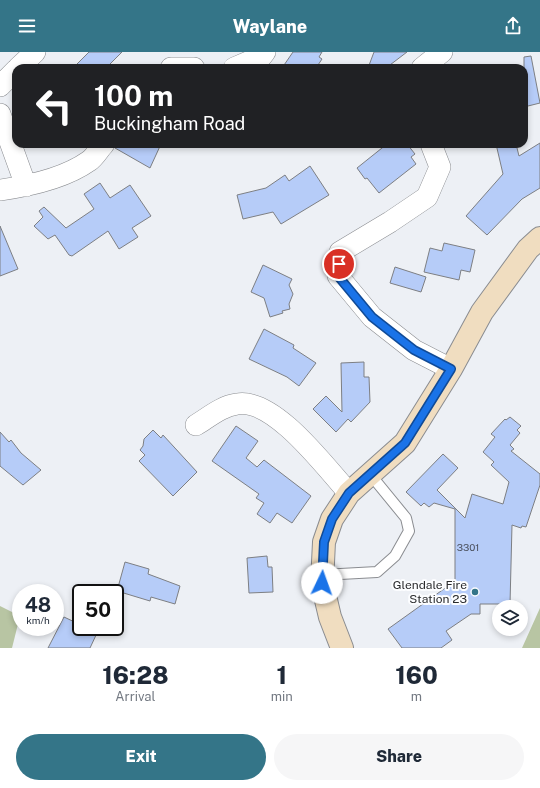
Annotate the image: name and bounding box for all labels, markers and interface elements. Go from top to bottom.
icon: menu [16,15,38,37]
icon: share [502,15,524,37]
text: Waylane [233,16,307,37]
text: 100 m [94,79,173,112]
icon: left [28,80,80,132]
text: Buckingham Road [94,113,245,134]
pin [322,247,356,281]
icon: arrive [328,253,350,275]
house number: 3301 [457,541,479,553]
position arrow [301,562,343,604]
place label: Glendale Fire Station 23 [393,578,467,606]
speed limit sign: 50 [72,584,124,636]
marker: Glendale Fire Station 23 [470,587,480,597]
text: 48 [25,593,51,617]
map controls [492,600,528,636]
button: layers [492,600,528,636]
text: km/h [26,614,50,626]
text: 16:28 [102,661,169,689]
text: 1 [277,661,287,689]
text: 160 [395,661,438,689]
text: Arrival [115,689,155,704]
text: min [271,689,293,704]
text: m [411,689,422,704]
button: Exit [16,734,266,780]
button: Share [274,734,524,780]

